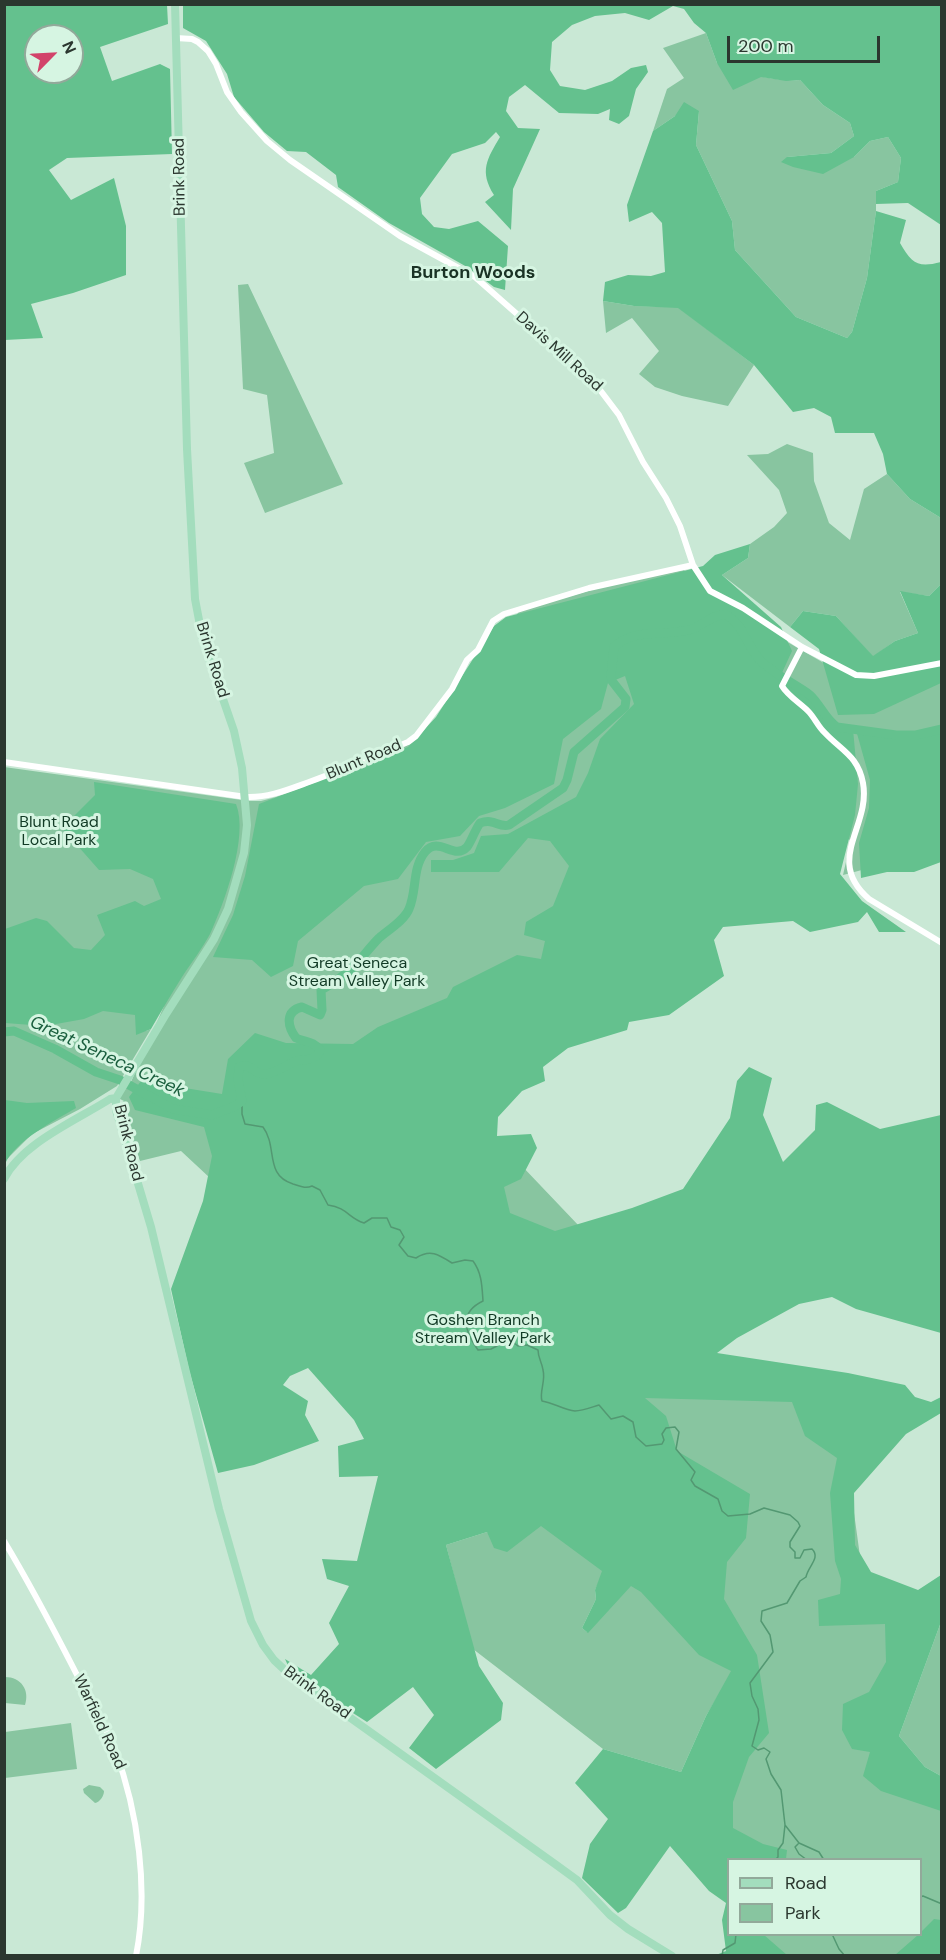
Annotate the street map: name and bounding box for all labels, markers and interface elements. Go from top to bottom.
north arrow [24,24,84,84]
scale bar [730,24,883,62]
text: 200 m [738,34,794,58]
text: N [57,38,81,57]
street label: Brink Road [170,138,190,216]
district label: Burton Woods [411,262,535,284]
street label: Davis Mill Road [512,308,606,396]
street label: Brink Road [191,620,233,700]
street label: Blunt Road [324,736,404,784]
park label: Blunt Road Local Park [19,813,99,851]
park label: Great Seneca Stream Valley Park [289,954,425,992]
water label: Great Seneca Creek [26,1012,188,1102]
street label: Brink Road [109,1103,147,1183]
park label: Goshen Branch Stream Valley Park [415,1311,551,1349]
street label: Brink Road [280,1662,354,1724]
street label: Warfield Road [69,1671,129,1773]
legend [727,1858,922,1936]
text: Road [785,1871,827,1895]
text: Park [785,1901,821,1925]

